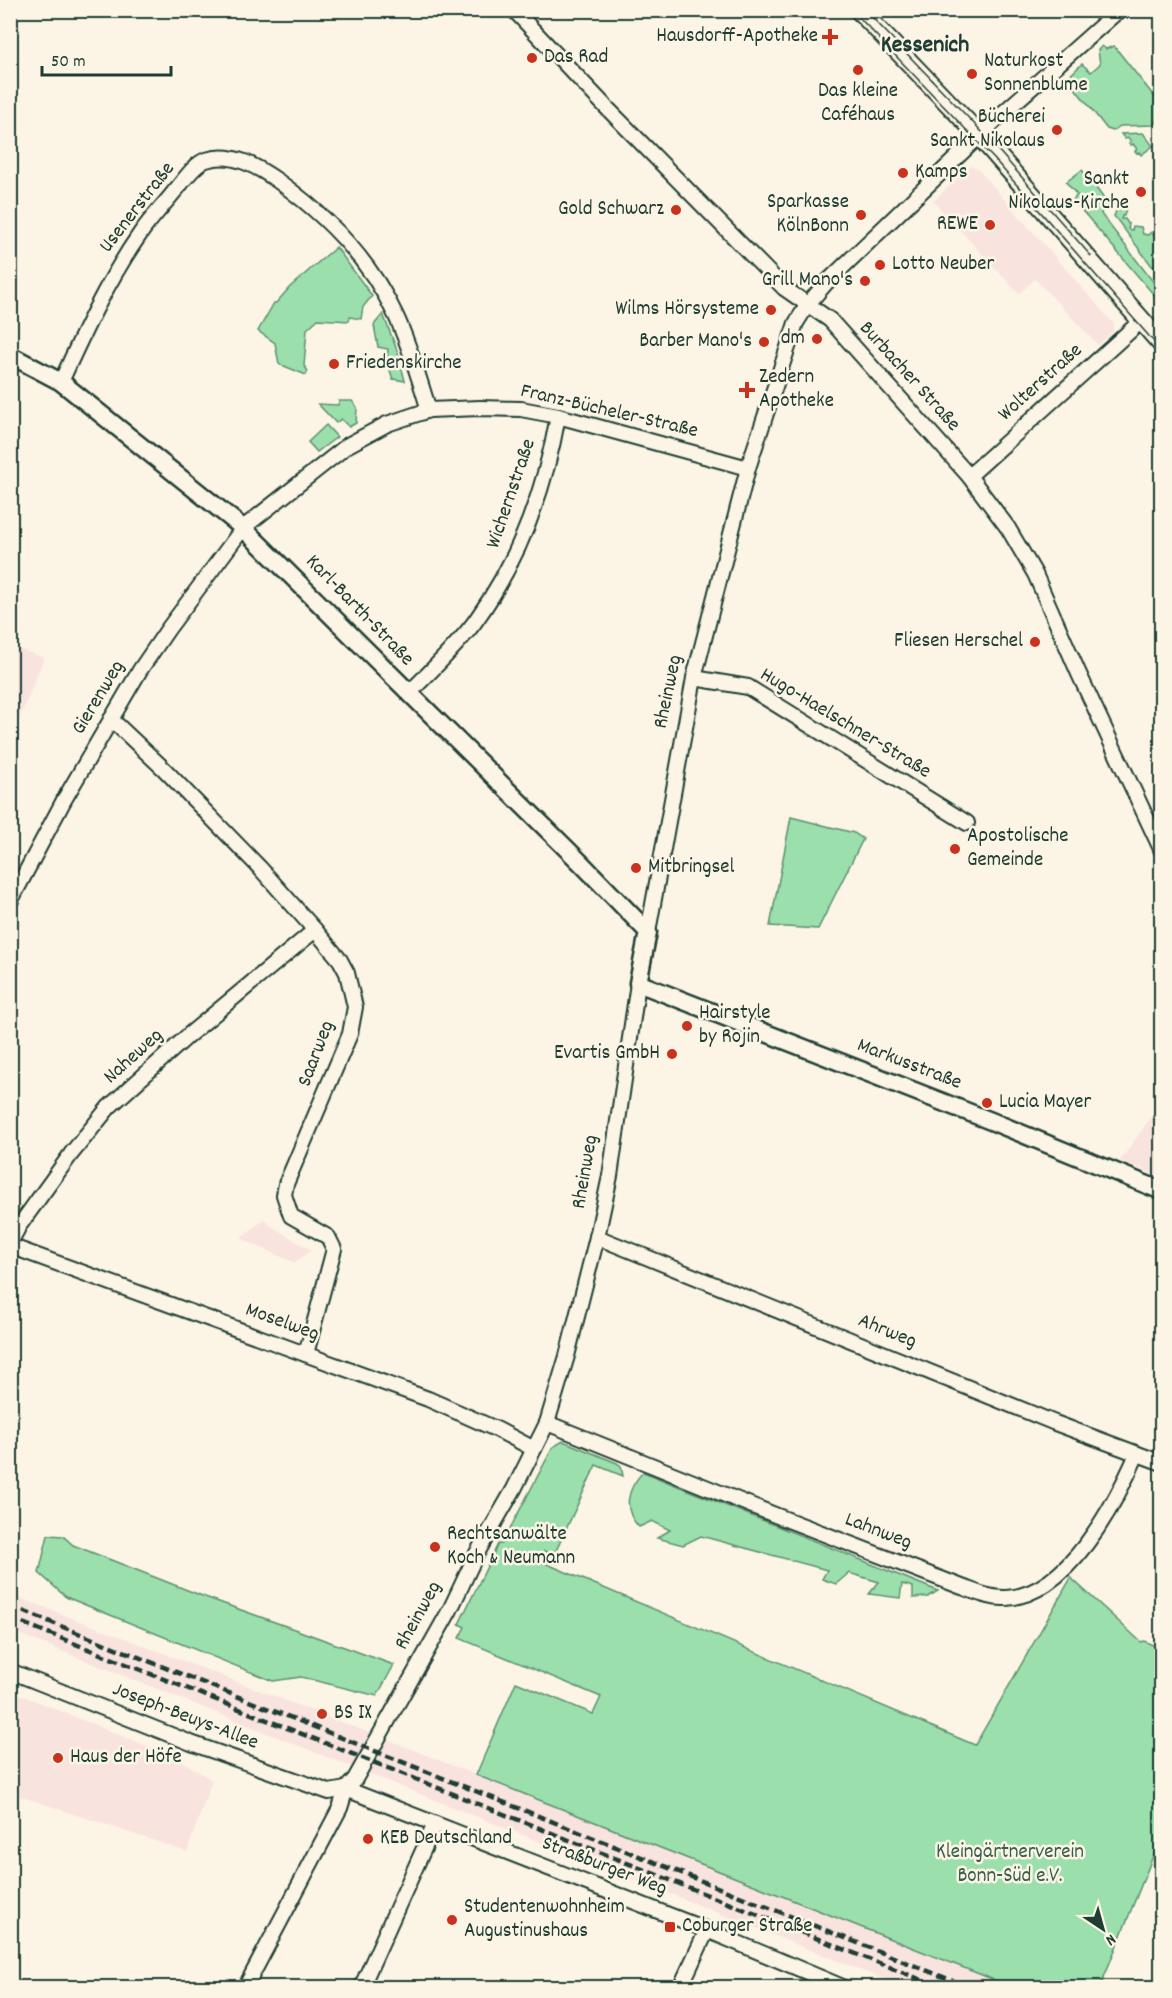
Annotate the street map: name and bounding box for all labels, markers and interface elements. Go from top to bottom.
place label: Hausdorff-Apotheke [656,22,818,52]
district label: Kessenich [881,29,969,63]
marker: Hausdorff-Apotheke [823,30,837,44]
scale bar [42,39,171,77]
place label: Das Rad [544,43,608,73]
place label: Naturkost Sonnenblume [984,47,1088,101]
text: 50 m [51,50,86,75]
marker: Das Rad [525,51,539,65]
marker: Das kleine Caféhaus [851,63,865,77]
marker: Naturkost Sonnenblume [965,67,979,81]
place label: Das kleine Caféhaus [818,77,898,131]
place label: Bücherei Sankt Nikolaus [930,103,1045,157]
marker: Bücherei Sankt Nikolaus [1050,123,1064,137]
street label: Usenerstraße [93,156,183,260]
place label: Kamps [915,158,968,188]
place label: Sankt Nikolaus-Kirche [1008,165,1129,219]
marker: Kamps [896,166,910,180]
marker: Sankt Nikolaus-Kirche [1134,185,1148,199]
place label: Sparkasse KölnBonn [767,188,849,242]
place label: Gold Schwarz [558,195,664,225]
marker: Gold Schwarz [669,203,683,217]
marker: Sparkasse KölnBonn [854,208,868,222]
place label: REWE [937,210,978,240]
marker: REWE [983,218,997,232]
place label: Lotto Neuber [892,250,995,280]
marker: Lotto Neuber [873,258,887,272]
place label: Grill Mano's [762,266,853,296]
marker: Grill Mano's [858,274,872,288]
place label: Wilms Hörsysteme [615,295,759,325]
marker: Wilms Hörsysteme [764,303,778,317]
street label: Burbacher Straße [851,315,967,439]
place label: dm [781,324,805,354]
place label: Barber Mano's [639,327,752,357]
marker: dm [810,332,824,346]
marker: Barber Mano's [757,335,771,349]
street label: Wolterstraße [992,337,1090,429]
place label: Friedenskirche [346,349,461,379]
marker: Friedenskirche [327,357,341,371]
place label: Zedern Apotheke [759,363,834,417]
street label: Franz-Bücheler-Straße [517,377,701,447]
marker: Zedern Apotheke [740,383,754,397]
street label: Wichernstraße [479,435,545,553]
street label: Karl-Barth-Straße [298,548,420,674]
place label: Fliesen Herschel [894,627,1023,657]
marker: Fliesen Herschel [1028,635,1042,649]
street label: Rheinweg [647,652,691,732]
street label: Gierenweg [65,655,133,741]
street label: Hugo-Haelschner-Straße [754,661,936,787]
place label: Apostolische Gemeinde [967,822,1068,876]
marker: Apostolische Gemeinde [948,842,962,856]
place label: Mitbringsel [648,853,735,883]
marker: Mitbringsel [629,861,643,875]
place label: Hairstyle by Rojin [699,999,771,1053]
street label: Saarweg [291,1017,343,1091]
marker: Hairstyle by Rojin [680,1019,694,1033]
street label: Naheweg [98,1022,170,1092]
street label: Markusstraße [852,1031,966,1099]
place label: Evartis GmbH [554,1039,660,1069]
marker: Evartis GmbH [665,1047,679,1061]
place label: Lucia Mayer [999,1088,1091,1118]
marker: Lucia Mayer [980,1096,994,1110]
street label: Rheinweg [565,1133,607,1211]
street label: Moselweg [241,1296,323,1350]
street label: Ahrweg [853,1307,921,1357]
street label: Lahnweg [840,1506,916,1558]
place label: Rechtsanwälte Koch & Neumann [447,1520,575,1574]
marker: Rechtsanwälte Koch & Neumann [428,1540,442,1554]
street label: Rheinweg [388,1576,450,1656]
street label: Joseph-Beuys-Allee [108,1675,262,1759]
place label: BS IX [334,1699,372,1729]
marker: BS IX [315,1707,329,1721]
place label: Haus der Höfe [70,1743,182,1773]
marker: Haus der Höfe [51,1751,65,1765]
place label: KEB Deutschland [380,1824,512,1854]
street label: Straßburger Weg [537,1829,671,1905]
marker: KEB Deutschland [361,1832,375,1846]
park label: Kleingärtnerverein Bonn-Süd e.V. [936,1838,1084,1892]
place label: Studentenwohnheim Augustinushaus [464,1893,625,1947]
north arrow [1073,1899,1133,1959]
place label: Coburger Straße [682,1912,813,1942]
marker: Studentenwohnheim Augustinushaus [445,1913,459,1927]
marker: Coburger Straße [663,1920,677,1934]
text: N [1100,1927,1120,1951]

